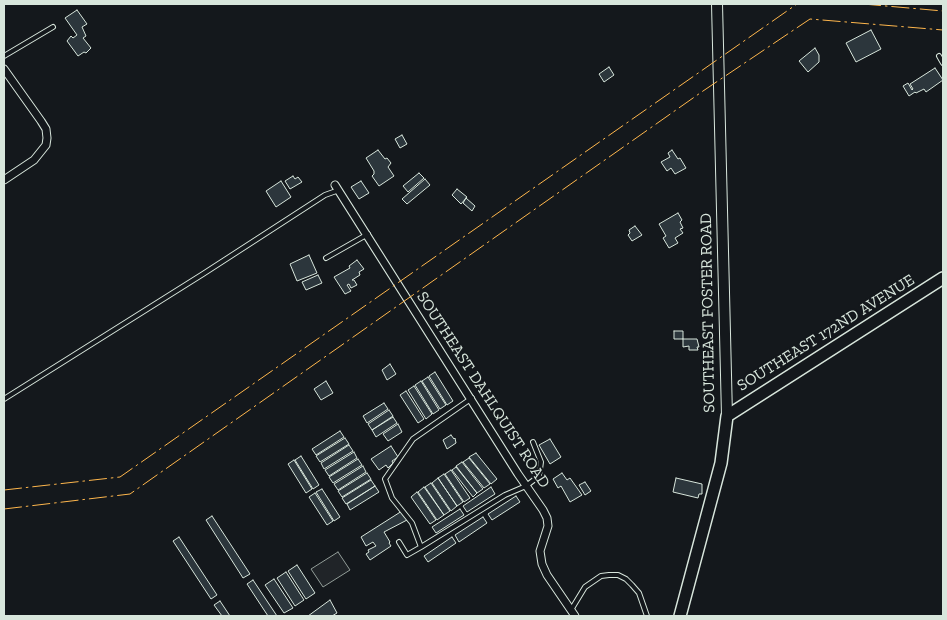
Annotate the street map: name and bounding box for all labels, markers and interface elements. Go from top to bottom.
street label: SOUTHEAST FOSTER ROAD [697,213,719,413]
street label: SOUTHEAST 172ND AVENUE [734,270,918,396]
street label: SOUTHEAST DAHLQUIST ROAD [412,288,554,492]

